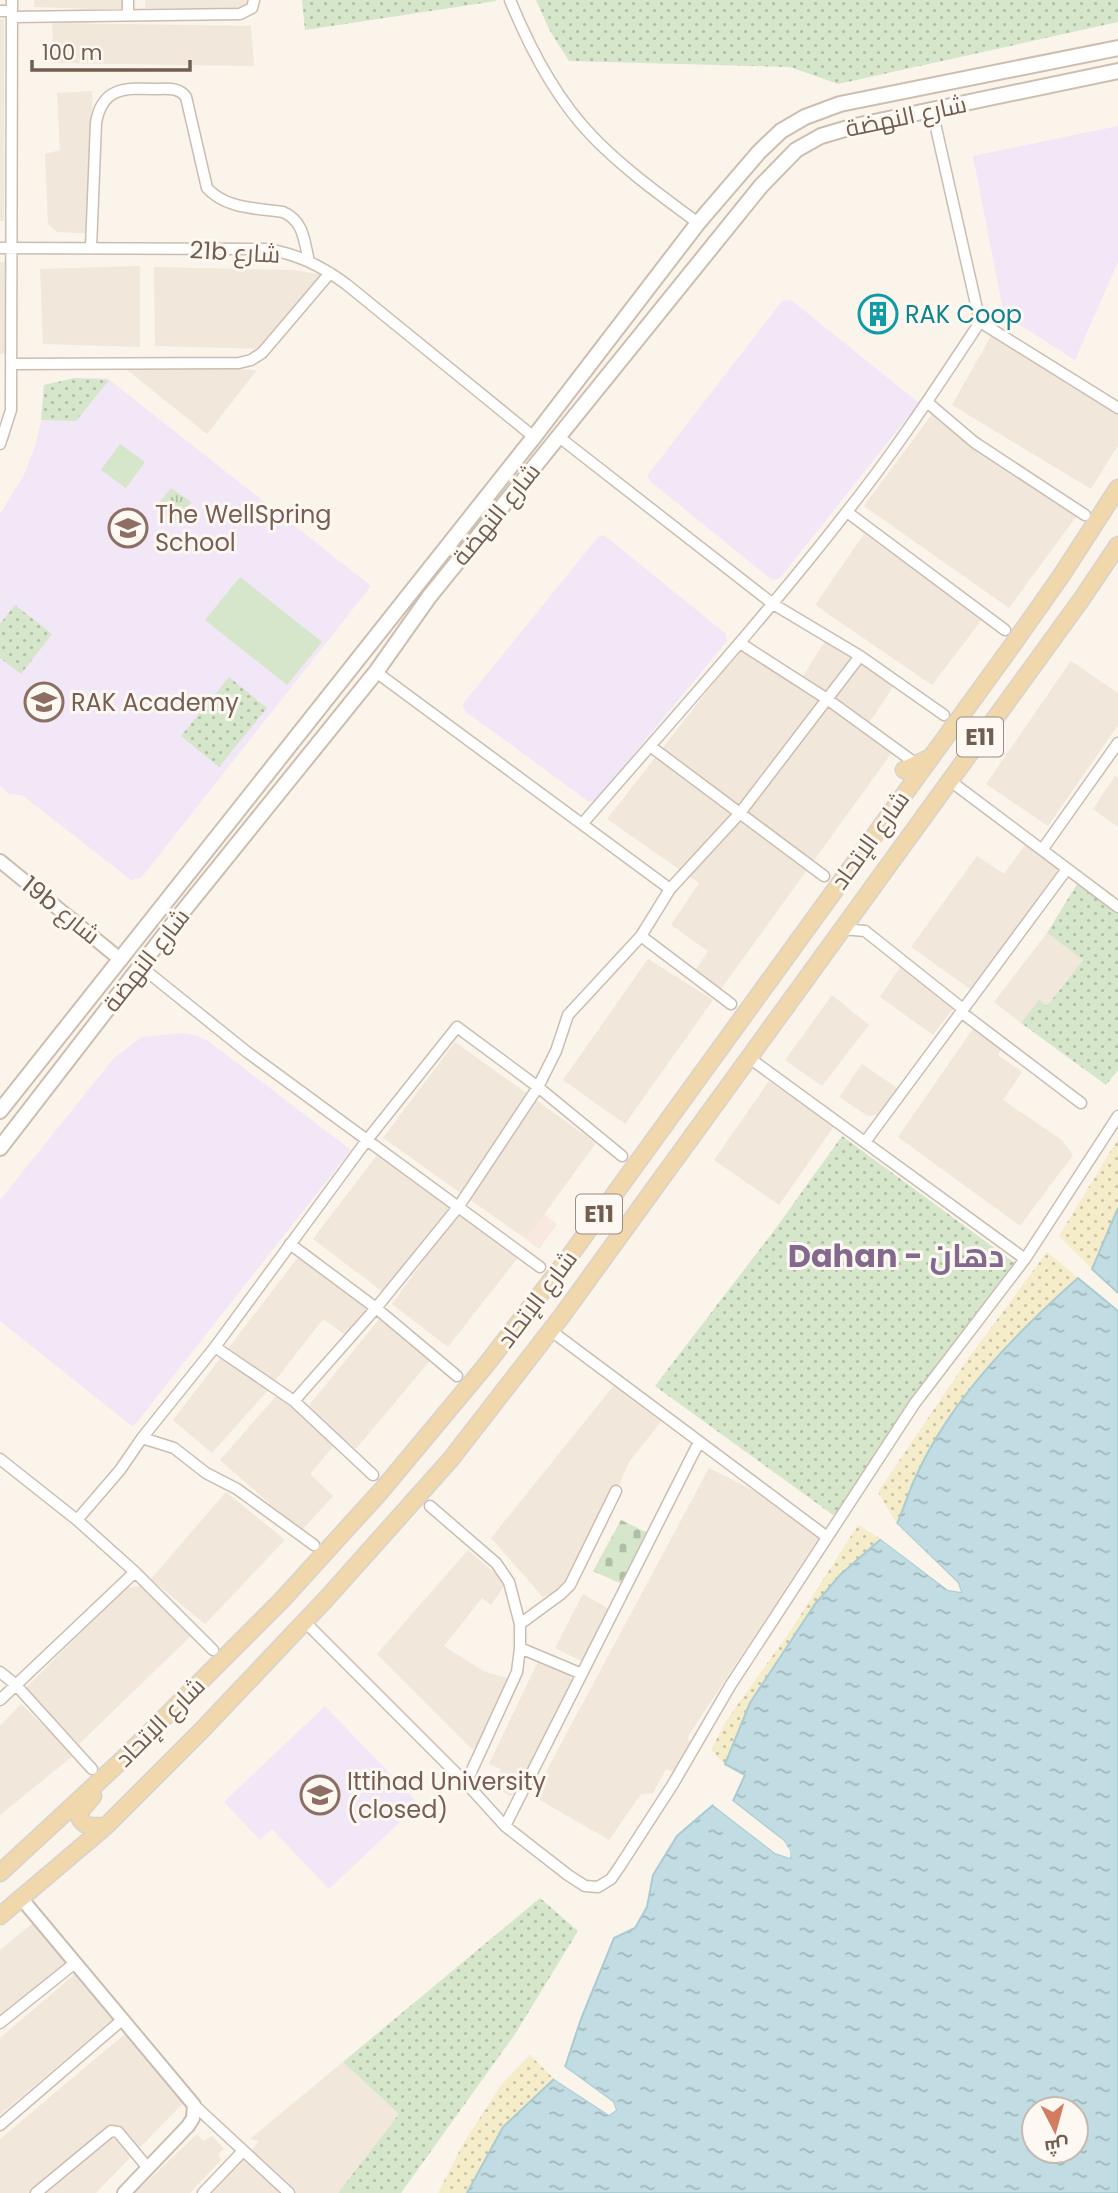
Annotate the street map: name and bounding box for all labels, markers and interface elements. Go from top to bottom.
scale bar [32,28,189,72]
text: 100 m [42,38,102,67]
street label: شارع النهضة [842,87,970,145]
street label: 21b شارع [189,233,281,271]
building icon: RAK Coop [857,293,899,335]
place label: RAK Coop [905,298,1022,331]
street label: شارع النهضة [444,456,548,572]
place label: The WellSpring School [155,498,332,559]
school or university icon: The WellSpring School [107,507,149,549]
school or university icon: RAK Academy [23,681,65,723]
place label: RAK Academy [71,686,239,719]
road number: E11 [957,718,1003,757]
street label: شارع الإتحاد [823,784,917,896]
street label: 19b شارع [15,868,107,952]
street label: شارع النهضة [95,901,197,1019]
road number: E11 [576,1194,622,1233]
district label: Dahan - دهان [788,1233,1004,1278]
street label: شارع الإتحاد [489,1243,585,1355]
street label: شارع الإتحاد [108,1670,212,1774]
place label: Ittihad University (closed) [347,1765,546,1826]
school or university icon: Ittihad University (closed) [299,1774,341,1816]
north arrow [1020,2095,1090,2165]
text: ش [1043,2132,1070,2161]

